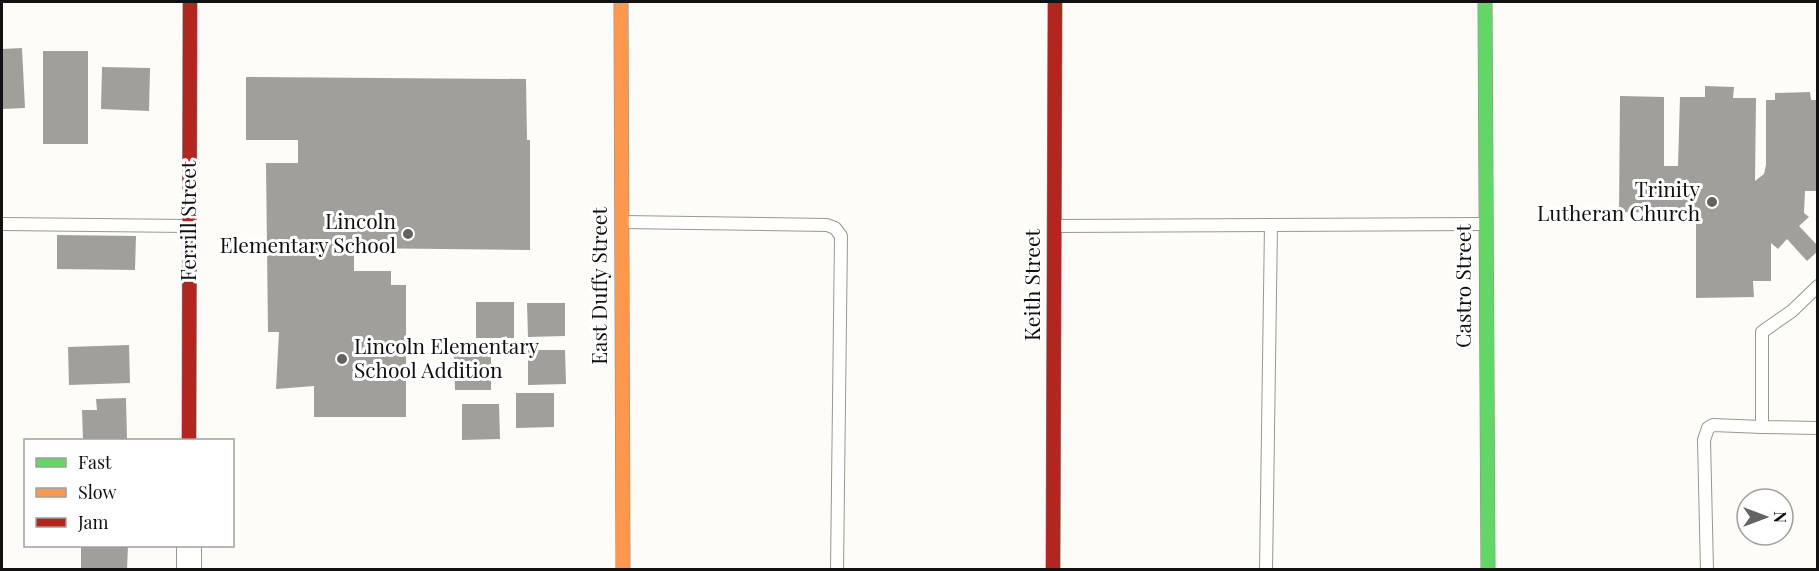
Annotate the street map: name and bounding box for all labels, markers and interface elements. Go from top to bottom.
street label: Ferrill Street [173,160,201,281]
place label: Trinity Lutheran Church [1537,174,1701,226]
marker: Trinity Lutheran Church [1705,195,1719,209]
place label: Lincoln Elementary School [220,206,396,258]
street label: East Duffy Street [584,207,612,365]
street label: Castro Street [1448,224,1476,348]
marker: Lincoln Elementary School [401,227,415,241]
street label: Keith Street [1017,228,1045,341]
place label: Lincoln Elementary School Addition [354,331,540,383]
marker: Lincoln Elementary School Addition [335,352,349,366]
legend [24,439,234,547]
text: Fast [78,450,112,474]
text: Slow [78,480,116,504]
north arrow [1735,487,1795,547]
text: Jam [77,510,108,534]
text: N [1770,511,1791,523]

